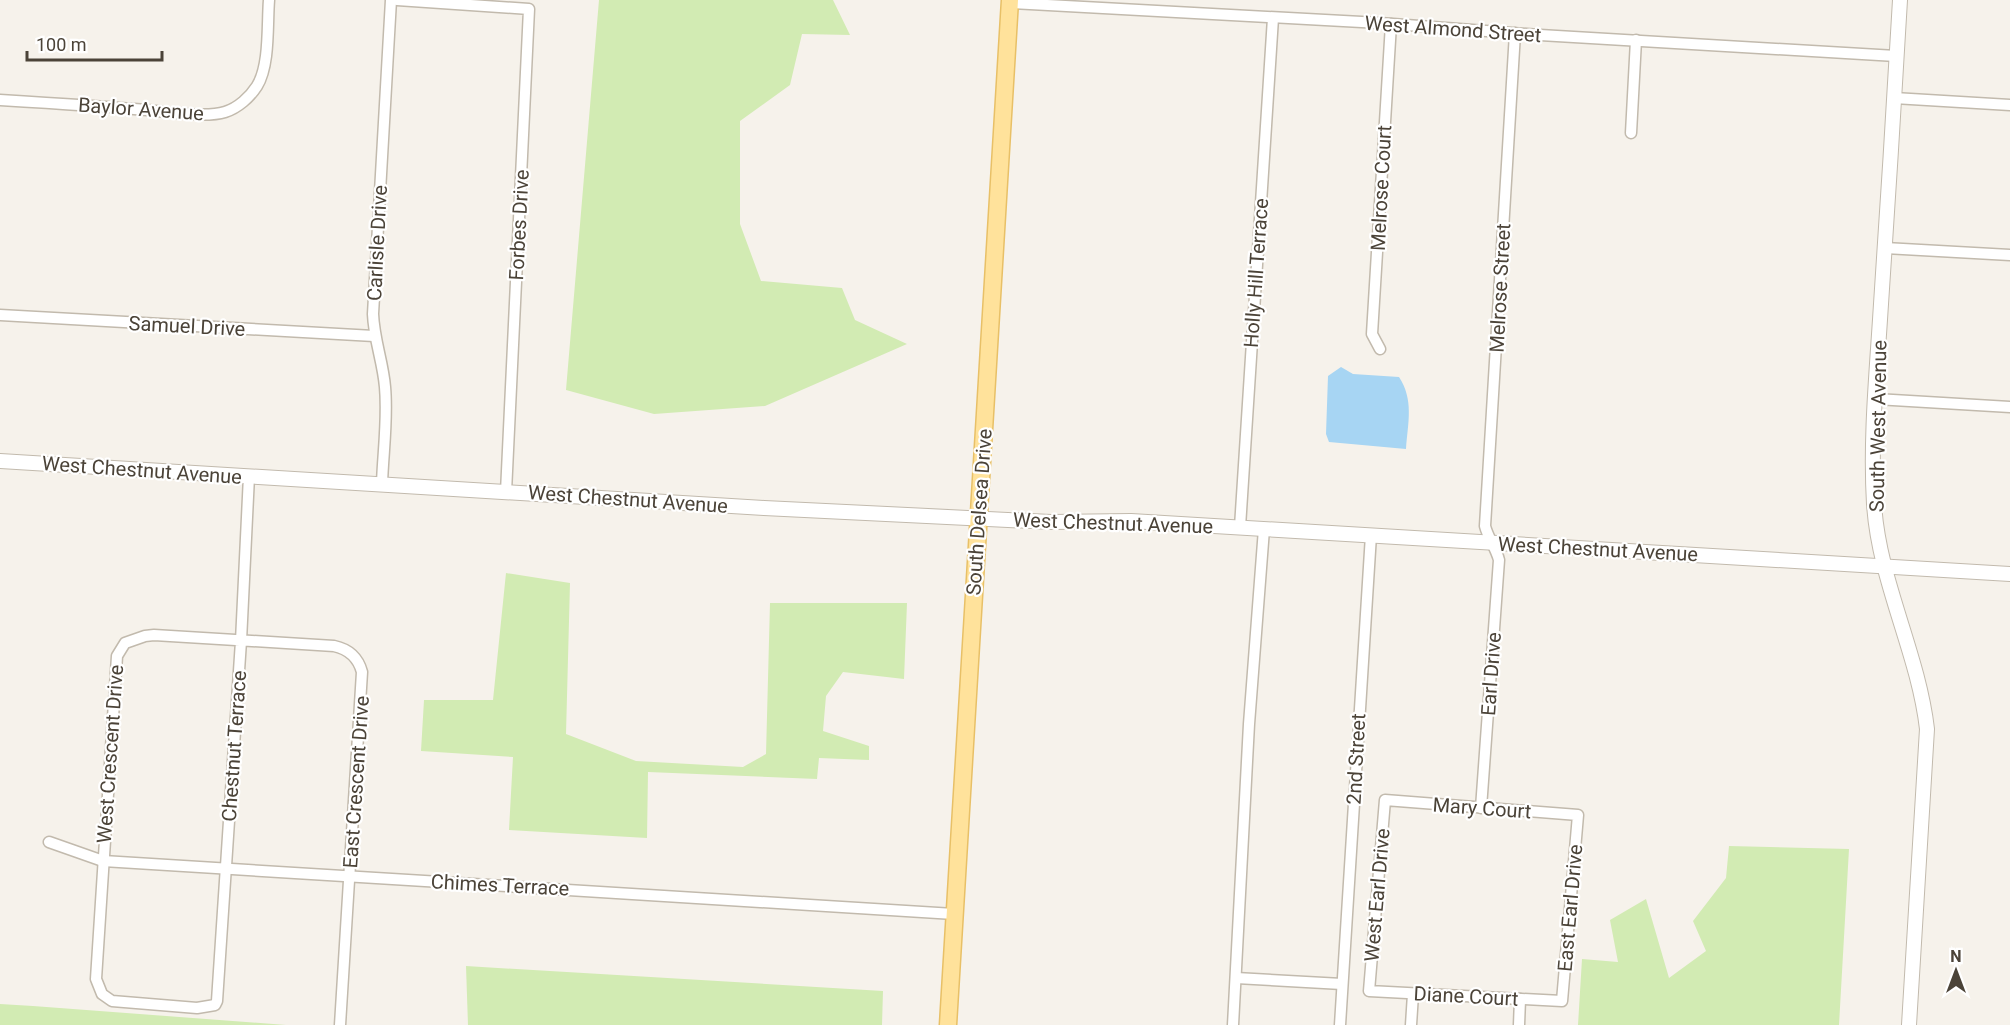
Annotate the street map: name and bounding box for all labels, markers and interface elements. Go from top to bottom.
street label: West Almond Street [1364,11,1542,47]
scale bar [27,24,162,62]
text: 100 m [36,34,87,55]
street label: Baylor Avenue [77,93,205,125]
street label: Melrose Court [1366,124,1396,252]
street label: Forbes Drive [504,169,534,281]
street label: Carlisle Drive [362,184,392,302]
street label: Holly Hill Terrace [1239,197,1273,349]
street label: Melrose Street [1485,223,1515,353]
street label: Samuel Drive [128,311,246,341]
street label: South West Avenue [1864,340,1892,512]
street label: South Delsea Drive [961,428,997,596]
street label: West Chestnut Avenue [41,451,243,489]
street label: West Chestnut Avenue [527,480,729,518]
street label: West Chestnut Avenue [1012,508,1214,538]
street label: West Chestnut Avenue [1497,532,1699,566]
street label: Earl Drive [1476,631,1506,717]
street label: West Crescent Drive [92,664,128,844]
street label: Chestnut Terrace [217,670,251,822]
street label: East Crescent Drive [338,695,374,869]
street label: 2nd Street [1342,713,1370,805]
street label: Mary Court [1432,793,1532,823]
street label: West Earl Drive [1359,827,1395,963]
street label: East Earl Drive [1552,843,1588,973]
street label: Chimes Terrace [430,869,570,901]
north arrow [1926,941,1986,1001]
text: N [1950,947,1962,966]
street label: Diane Court [1413,981,1519,1011]

